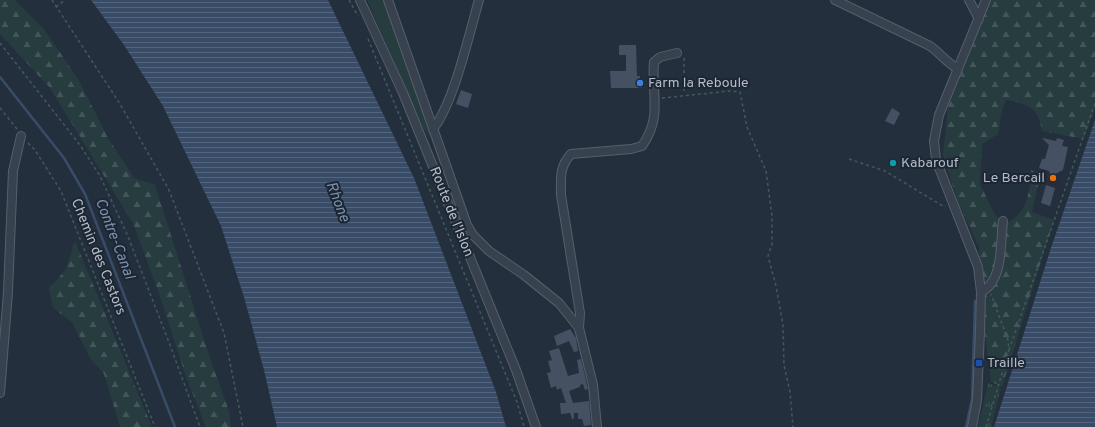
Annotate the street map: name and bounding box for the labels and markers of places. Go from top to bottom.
place label: Farm la Reboule [648,75,749,92]
marker: Farm la Reboule [635,78,645,88]
place label: Kabarouf [901,155,959,172]
marker: Kabarouf [888,158,898,168]
place label: Le Bercail [983,170,1045,187]
marker: Le Bercail [1048,173,1058,183]
place label: Traille [987,355,1025,372]
marker: Traille [974,358,984,368]

